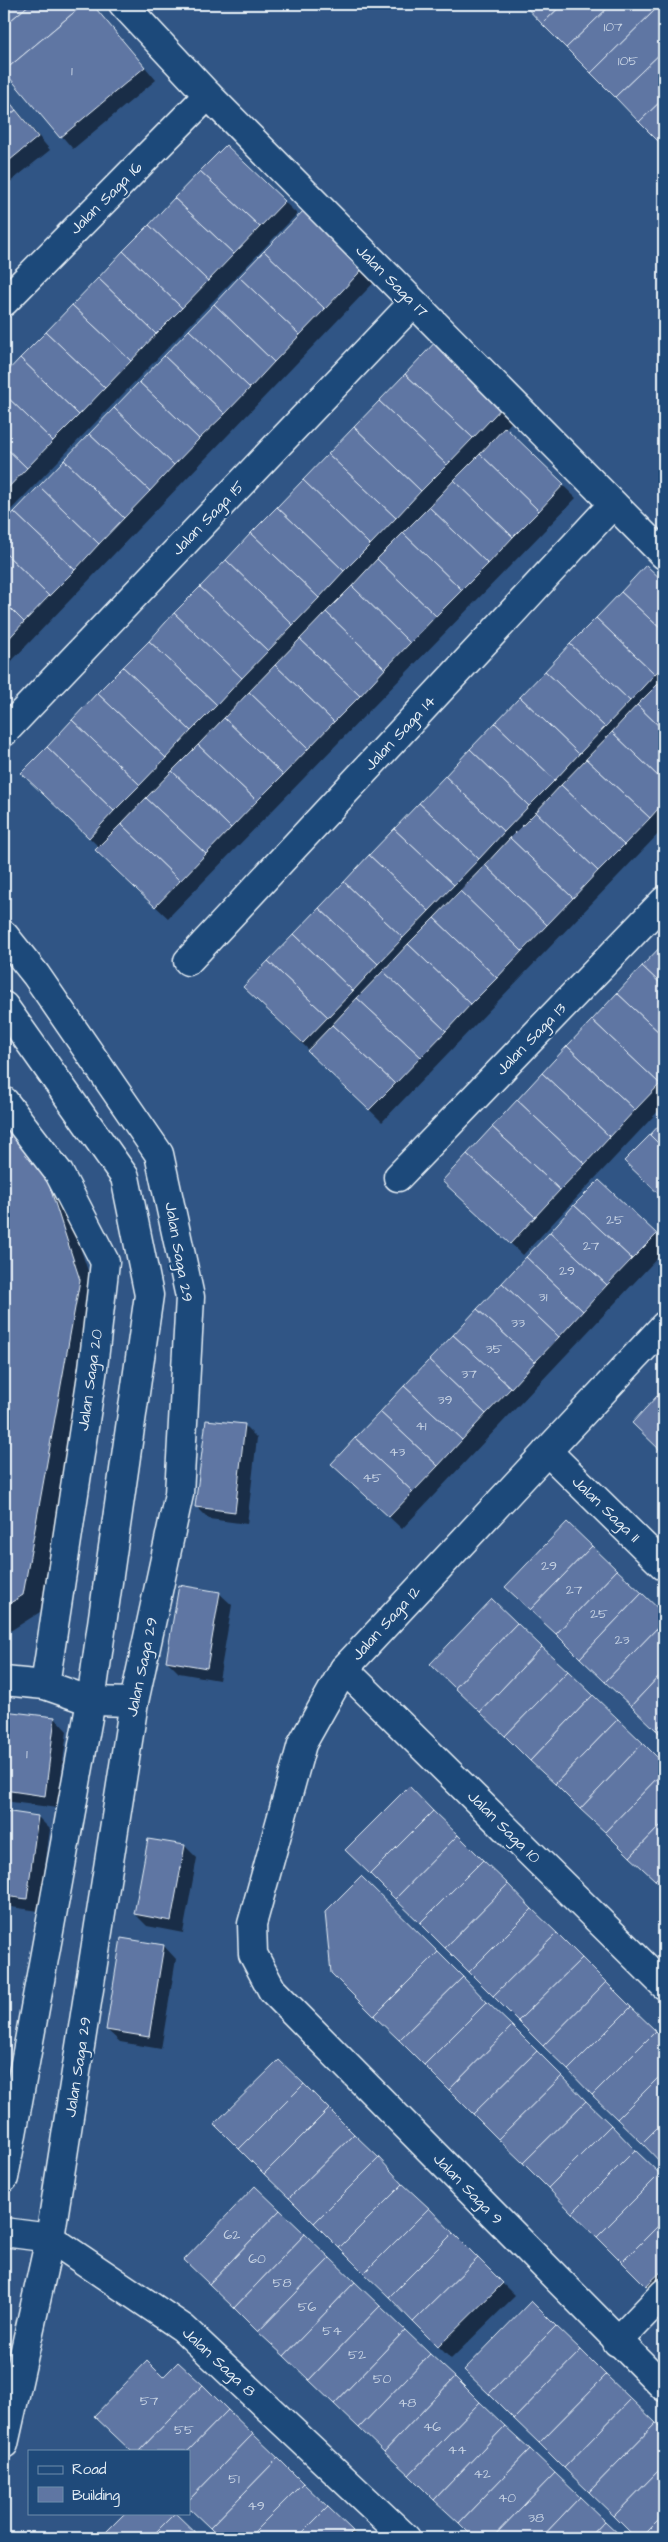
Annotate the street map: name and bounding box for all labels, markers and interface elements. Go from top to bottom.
house number: 107 [603,17,623,37]
house number: 105 [618,51,638,71]
house number: 1 [71,61,73,81]
street label: Jalan Saga 16 [65,157,148,240]
street label: Jalan Saga 17 [350,240,433,323]
street label: Jalan Saga 15 [167,475,251,561]
street label: Jalan Saga 14 [359,690,442,776]
street label: Jalan Saga 13 [491,998,572,1081]
street label: Jalan Saga 29 [158,1200,199,1304]
house number: 25 [606,1210,624,1230]
house number: 27 [583,1236,600,1256]
house number: 29 [559,1261,575,1281]
house number: 31 [539,1287,548,1307]
house number: 33 [511,1313,525,1333]
street label: Jalan Saga 20 [72,1328,109,1432]
house number: 35 [485,1339,503,1359]
house number: 37 [461,1364,477,1384]
house number: 39 [437,1390,453,1410]
house number: 41 [415,1416,427,1436]
house number: 43 [389,1442,405,1462]
house number: 45 [362,1468,382,1488]
street label: Jalan Saga 11 [566,1471,645,1548]
house number: 29 [541,1556,557,1576]
house number: 27 [566,1580,583,1600]
street label: Jalan Saga 12 [346,1581,426,1666]
house number: 25 [590,1604,608,1624]
street label: Jalan Saga 29 [121,1615,164,1719]
house number: 23 [614,1630,630,1650]
house number: 1 [26,1744,28,1764]
street label: Jalan Saga 10 [462,1786,545,1869]
street label: Jalan Saga 29 [59,2015,98,2119]
street label: Jalan Saga 9 [427,2148,508,2230]
house number: 62 [224,2225,240,2245]
house number: 60 [248,2249,266,2269]
house number: 58 [273,2273,292,2293]
house number: 56 [298,2297,317,2317]
house number: 54 [322,2321,342,2341]
street label: Jalan Saga 8 [177,2322,261,2403]
house number: 52 [348,2345,366,2365]
house number: 50 [373,2369,392,2389]
house number: 57 [140,2391,159,2411]
house number: 48 [398,2393,416,2413]
house number: 46 [423,2417,441,2437]
house number: 55 [174,2420,194,2440]
house number: 44 [447,2440,467,2460]
legend [28,2450,190,2514]
text: Road [72,2459,107,2480]
house number: 42 [473,2464,491,2484]
house number: 51 [228,2469,240,2489]
text: Building [72,2485,120,2507]
house number: 40 [498,2488,516,2508]
house number: 49 [247,2496,265,2516]
house number: 38 [528,2508,544,2528]

